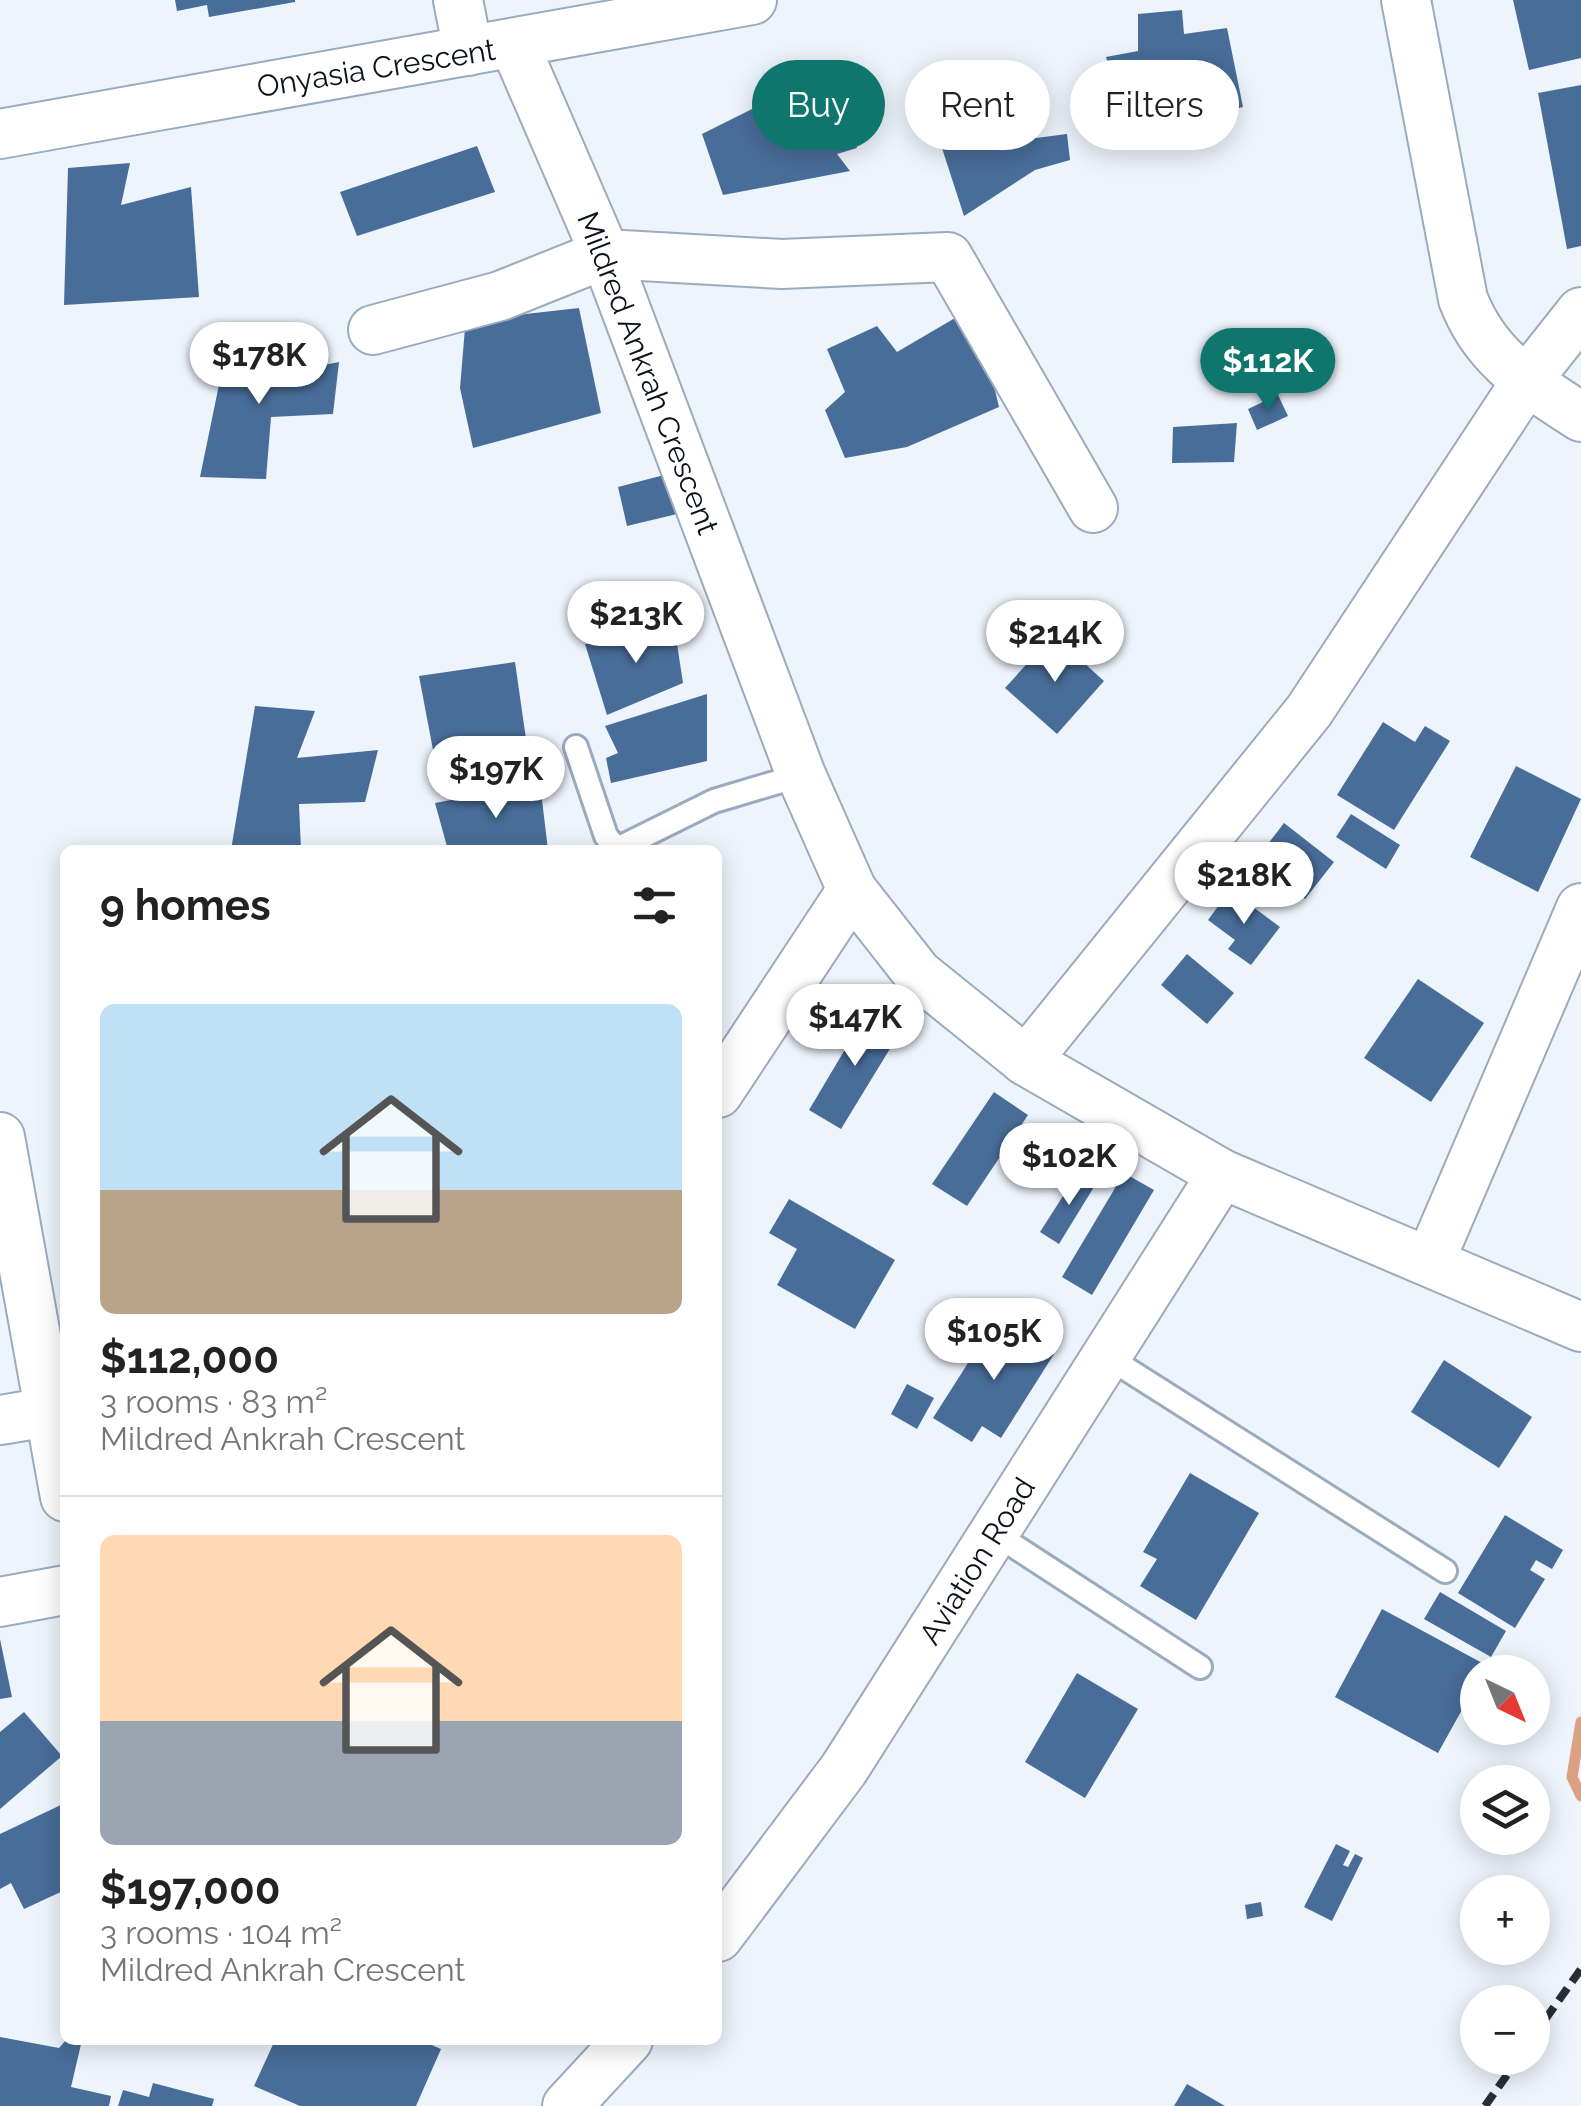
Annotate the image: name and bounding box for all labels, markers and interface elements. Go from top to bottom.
street label: Onyasia Crescent [254,32,498,104]
chip: Buy [752,60,885,150]
chip: Rent [905,60,1050,150]
chip: Filters [1070,60,1239,150]
street label: Mildred Ankrah Crescent [570,207,726,539]
pin: $178K [189,322,329,407]
pin: $112K [1198,328,1338,413]
text: $178K [212,336,306,373]
text: $112K [1222,342,1314,379]
pin: $213K [566,581,706,666]
text: $213K [589,595,683,632]
pin: $214K [985,600,1125,685]
text: $214K [1008,614,1102,651]
pin: $197K [426,736,566,821]
text: $197K [449,750,543,787]
pin: $218K [1174,842,1314,927]
text: $218K [1197,856,1291,893]
icon: filters [627,878,682,933]
text: 9 homes [100,881,271,930]
pin: $147K [785,984,925,1069]
text: $147K [808,998,902,1035]
icon: home [301,1069,481,1249]
pin: $102K [999,1123,1139,1208]
text: $102K [1021,1137,1117,1174]
pin: $105K [924,1298,1064,1383]
text: $105K [947,1312,1041,1349]
text: $112,000 [100,1334,279,1383]
text: 3 rooms · 83 m² [100,1383,327,1420]
text: Mildred Ankrah Crescent [100,1420,465,1457]
street label: Aviation Road [912,1471,1042,1651]
icon: home [301,1600,481,1780]
north arrow [1460,1655,1550,1745]
map controls [1460,1655,1550,2075]
button: layers [1460,1765,1550,1855]
text: $197,000 [100,1865,280,1914]
button: + [1460,1875,1550,1965]
text: 3 rooms · 104 m² [100,1914,342,1951]
text: Mildred Ankrah Crescent [100,1951,465,1988]
button: − [1460,1985,1550,2075]

